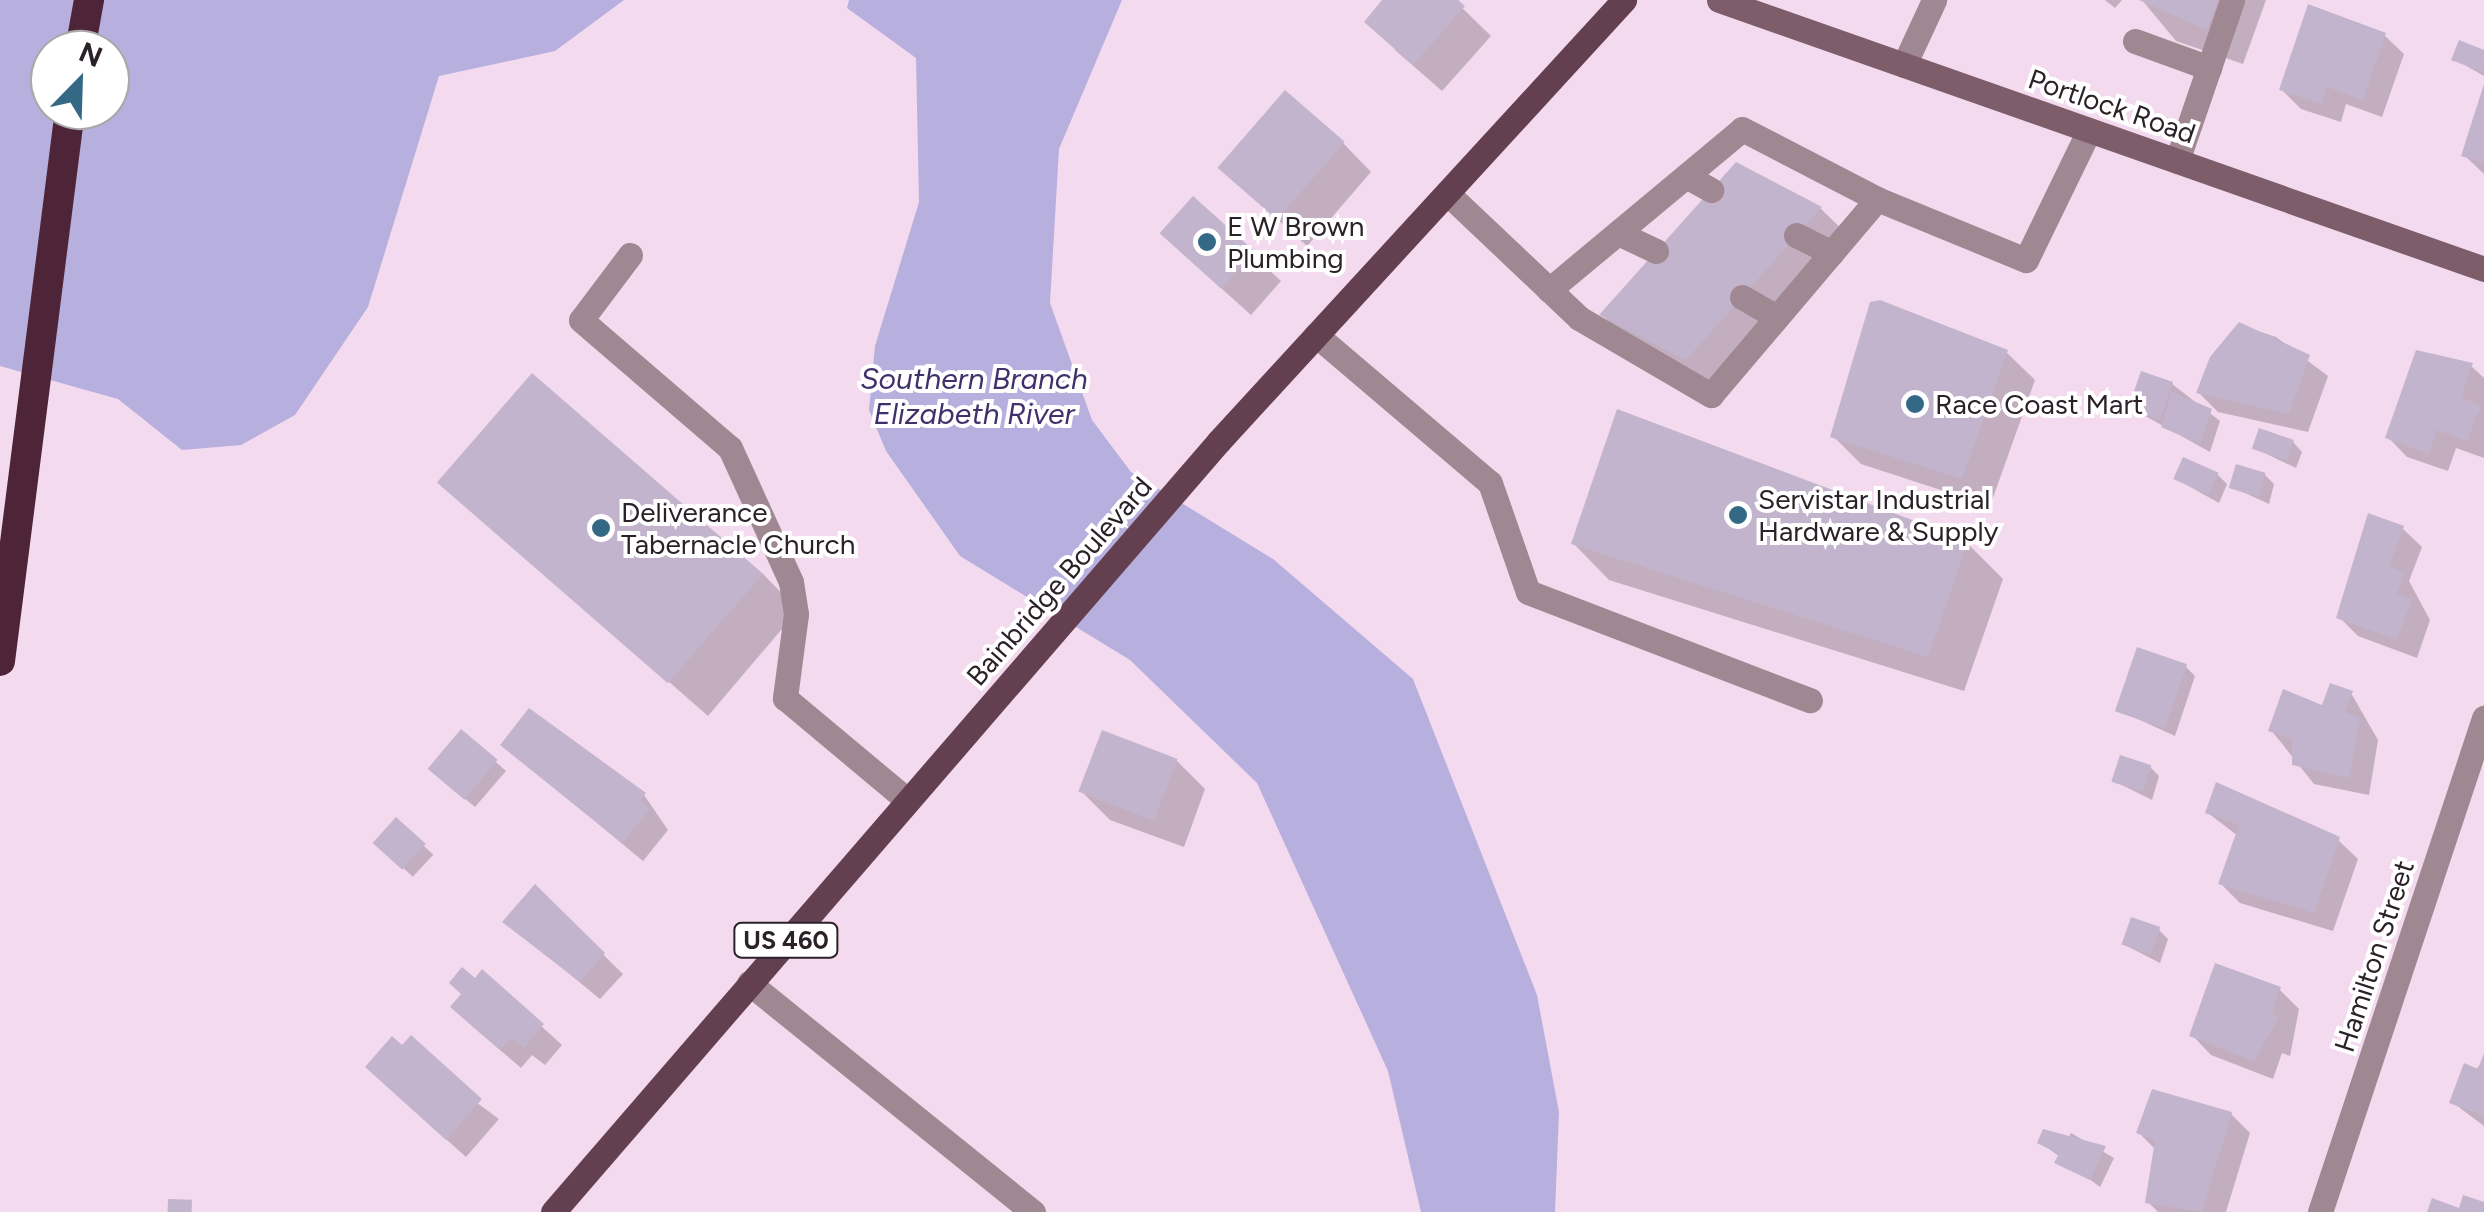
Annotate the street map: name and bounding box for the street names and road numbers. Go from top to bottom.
street label: Portlock Road [2024,62,2200,150]
street label: Bainbridge Boulevard [959,470,1159,692]
street label: Hamilton Street [2327,856,2421,1056]
road number: US 460 [731,920,841,960]

